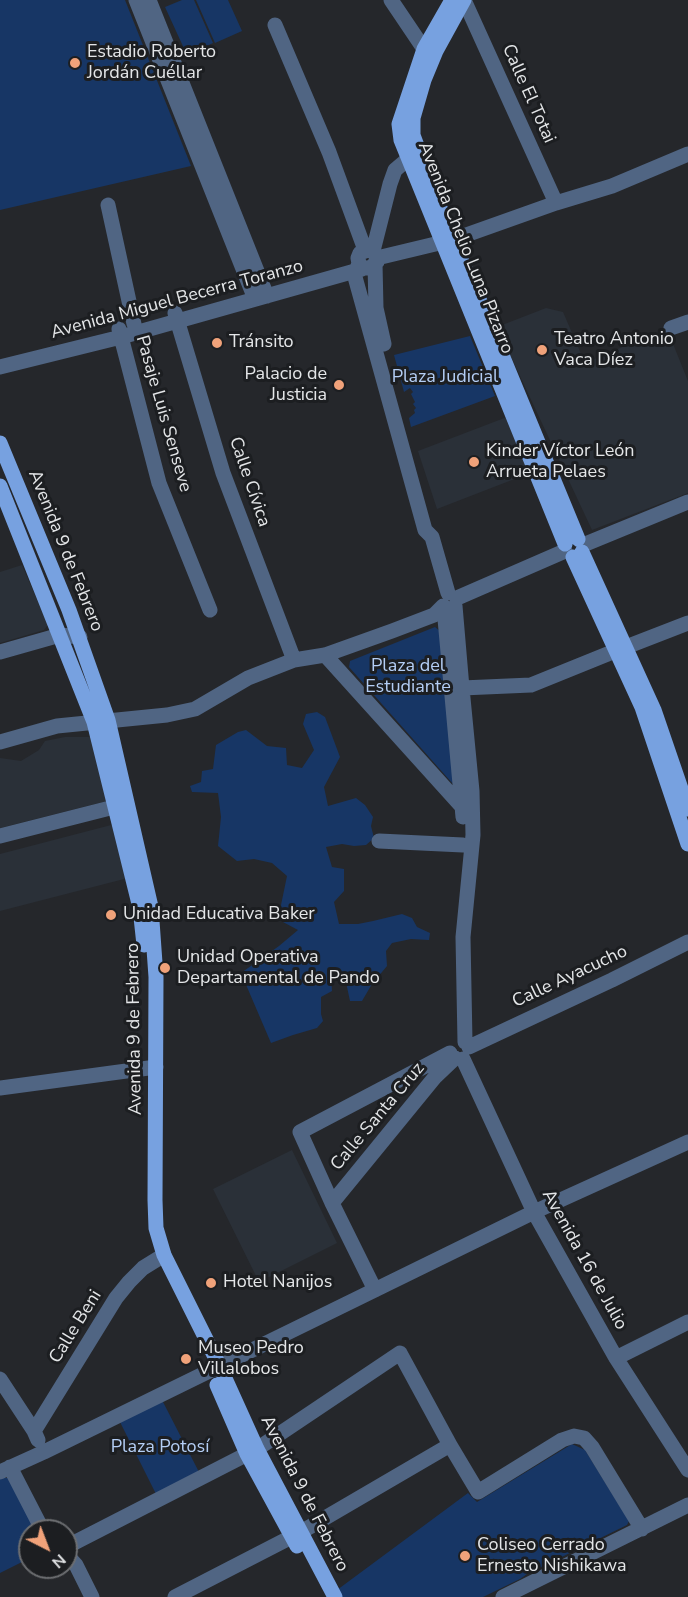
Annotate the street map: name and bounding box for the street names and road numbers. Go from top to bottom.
street label: Calle El Totai [497,41,559,147]
street label: Avenida Chelio Luna Pizarro [413,139,517,357]
street label: Avenida Miguel Becerra Toranzo [48,256,306,344]
street label: Pasaje Luis Senseve [130,333,196,495]
street label: Calle Cívica [224,434,274,530]
street label: Avenida 9 de Febrero [23,467,107,635]
street label: Calle Ayacucho [509,941,631,1013]
street label: Avenida 9 de Febrero [123,943,147,1115]
street label: Calle Santa Cruz [327,1059,429,1175]
street label: Avenida 16 de Julio [537,1186,631,1334]
street label: Calle Beni [45,1286,107,1368]
street label: Avenida 9 de Febrero [255,1412,353,1576]

